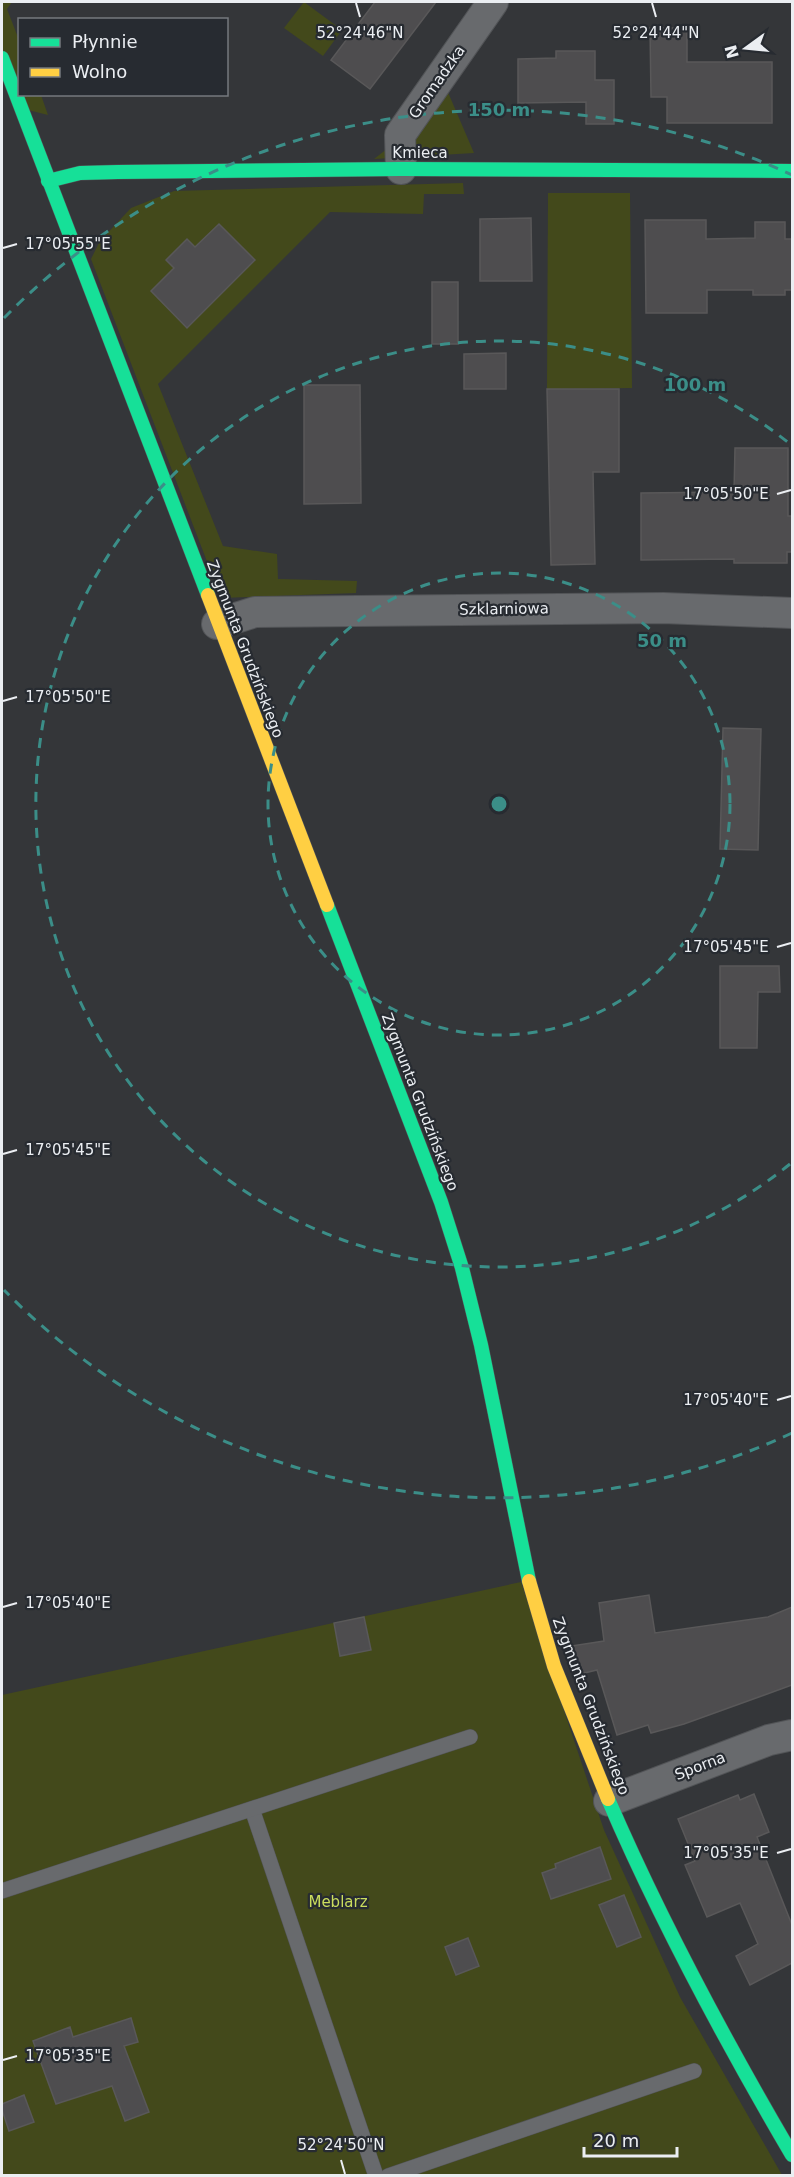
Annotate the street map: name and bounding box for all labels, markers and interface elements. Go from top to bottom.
legend [18,18,228,96]
north arrow [716,18,776,78]
text: 52°24'46"N [316,24,404,42]
text: 52°24'44"N [612,24,700,42]
text: Płynnie [72,31,138,52]
street label: Gromadzka [405,42,469,122]
text: N [721,43,743,61]
text: Wolno [72,61,127,82]
text: 150 m [468,99,530,120]
street label: Kmieca [392,144,448,162]
text: 17°05'55"E [25,235,111,253]
text: 100 m [664,374,726,395]
text: 17°05'50"E [683,485,769,503]
street label: Zygmunta Grudzińskiego [203,558,287,740]
street label: Szklarniowa [459,599,549,619]
text: 50 m [637,630,687,651]
text: 17°05'50"E [25,688,111,706]
centre of rings [489,794,509,814]
text: 17°05'45"E [683,938,769,956]
street label: Zygmunta Grudzińskiego [378,1011,462,1193]
text: 17°05'45"E [25,1141,111,1159]
text: 17°05'40"E [683,1391,769,1409]
text: 17°05'40"E [25,1594,111,1612]
street label: Zygmunta Grudzińskiego [549,1615,633,1797]
street label: Sporna [672,1748,728,1784]
text: 17°05'35"E [683,1844,769,1862]
park label: Meblarz [308,1893,368,1911]
text: 17°05'35"E [25,2047,111,2065]
scale bar [584,2120,677,2158]
text: 20 m [593,2130,639,2151]
text: 52°24'50"N [297,2136,385,2154]

